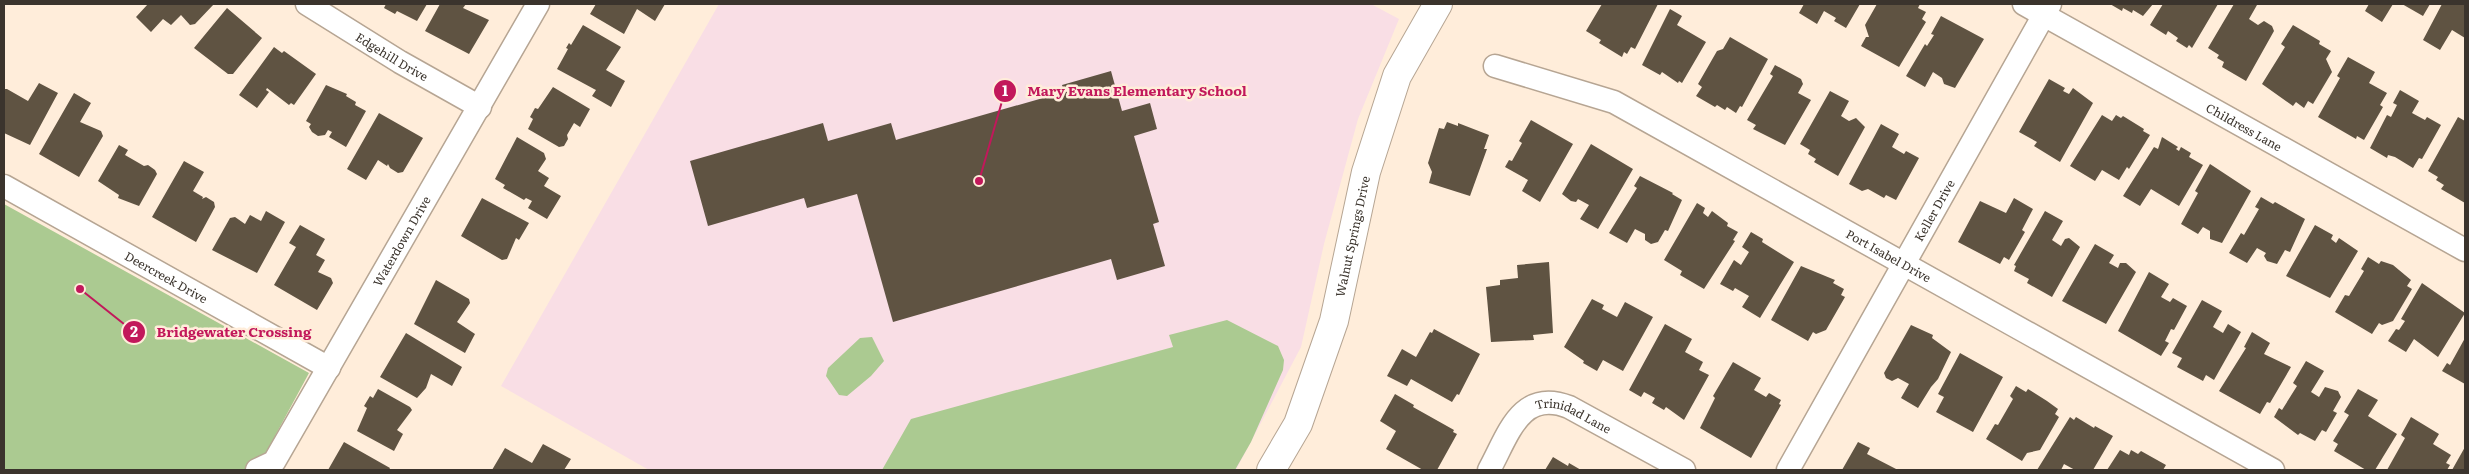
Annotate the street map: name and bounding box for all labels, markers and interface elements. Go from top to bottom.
street label: Edgehill Drive [352,28,432,85]
callout: Mary Evans Elementary School [992,76,1257,105]
text: 1 [1002,78,1008,101]
text: Mary Evans Elementary School [1027,80,1247,100]
street label: Childress Lane [2203,98,2285,155]
street label: Walnut Springs Drive [1330,174,1374,299]
street label: Keller Drive [1909,176,1959,245]
street label: Waterdown Drive [368,192,435,290]
street label: Port Isabel Drive [1843,224,1935,286]
street label: Deercreek Drive [122,246,211,307]
callout: Bridgewater Crossing [122,317,322,346]
text: 2 [130,319,138,342]
text: Bridgewater Crossing [157,321,312,341]
street label: Trinidad Lane [1533,394,1615,438]

